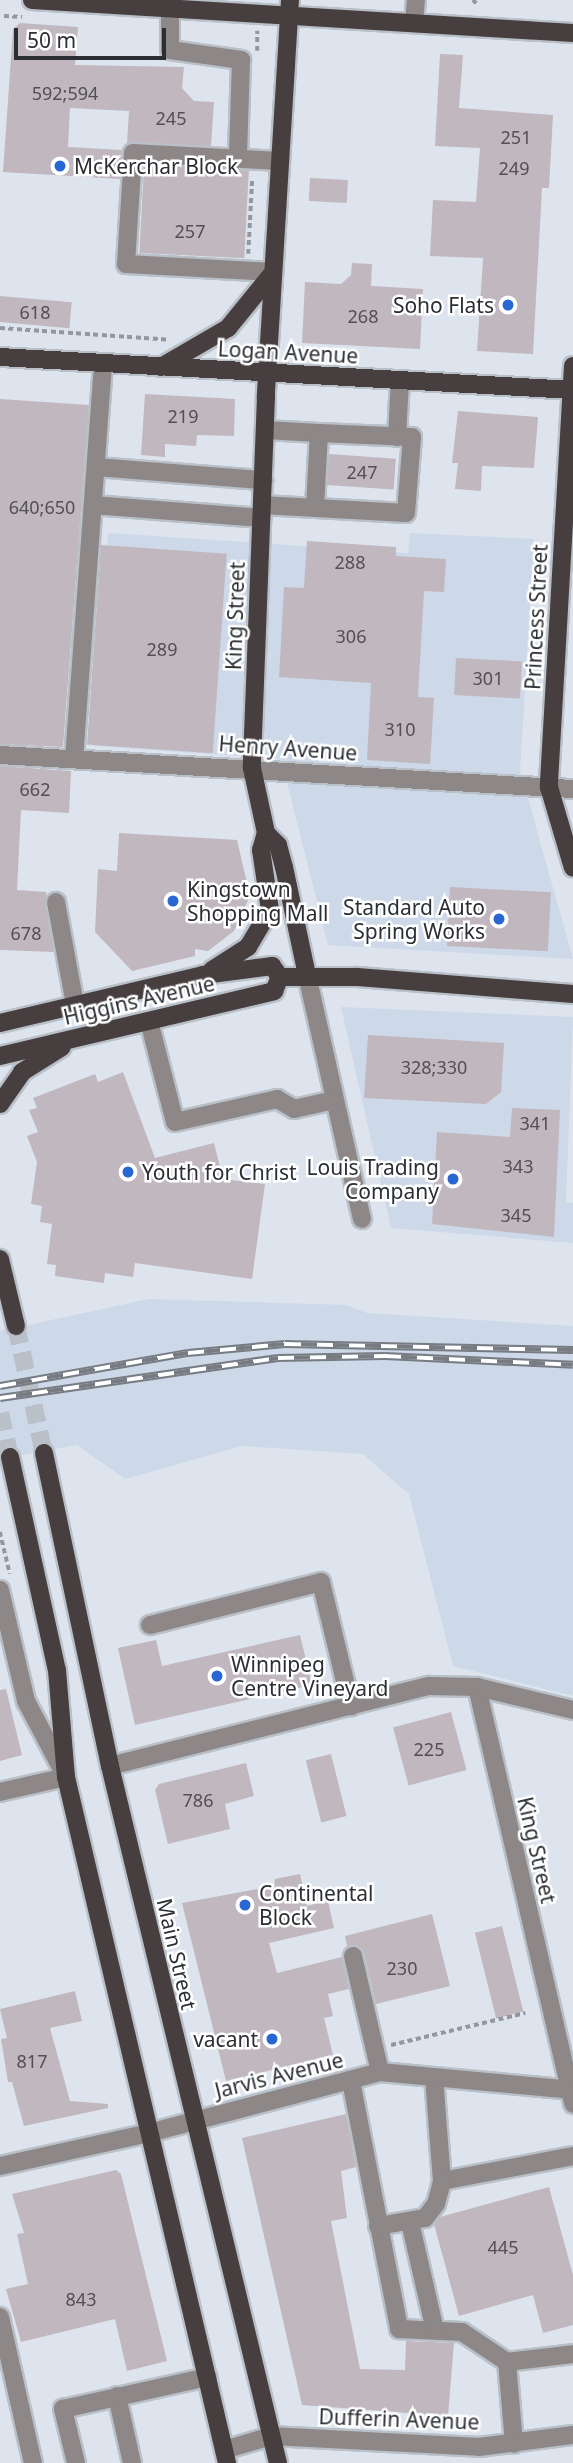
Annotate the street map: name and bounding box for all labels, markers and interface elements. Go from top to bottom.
scale bar [18,14,170,58]
text: 50 m [27,26,76,54]
house number: 592;594 [32,82,98,104]
house number: 245 [156,107,186,129]
house number: 251 [501,126,531,148]
place label: McKerchar Block [74,153,238,179]
house number: 249 [499,157,529,179]
marker: McKerchar Block [52,158,68,174]
house number: 257 [175,220,205,242]
place label: Soho Flats [393,292,494,318]
marker: Soho Flats [500,297,516,313]
house number: 618 [20,301,50,323]
house number: 268 [348,305,378,327]
street label: Logan Avenue [217,336,359,368]
house number: 219 [168,405,198,427]
house number: 247 [347,461,377,483]
house number: 640;650 [9,496,75,518]
street label: Princess Street [520,543,552,691]
house number: 288 [335,551,365,573]
street label: King Street [221,561,249,671]
house number: 306 [336,625,366,647]
house number: 289 [147,638,177,660]
house number: 301 [473,667,503,689]
house number: 310 [385,718,415,740]
street label: Henry Avenue [218,731,358,765]
house number: 662 [20,778,50,800]
place label: Kingstown Shopping Mall [187,876,328,926]
marker: Kingstown Shopping Mall [165,893,181,909]
place label: Standard Auto Spring Works [343,894,485,944]
marker: Standard Auto Spring Works [491,911,507,927]
house number: 678 [11,922,41,944]
street label: Higgins Avenue [61,970,217,1030]
house number: 328;330 [401,1056,467,1078]
house number: 341 [520,1112,550,1134]
place label: Louis Trading Company [306,1154,439,1204]
house number: 343 [503,1155,533,1177]
place label: Youth for Christ [142,1159,297,1185]
marker: Youth for Christ [120,1164,136,1180]
marker: Louis Trading Company [445,1171,461,1187]
house number: 345 [501,1204,531,1226]
place label: Winnipeg Centre Vineyard [231,1651,388,1701]
marker: Winnipeg Centre Vineyard [209,1668,225,1684]
house number: 225 [414,1738,444,1760]
house number: 786 [183,1789,213,1811]
street label: King Street [513,1794,561,1906]
place label: Continental Block [259,1880,374,1930]
street label: Main Street [152,1896,202,2012]
marker: Continental Block [237,1897,253,1913]
house number: 230 [387,1957,417,1979]
place label: vacant [193,2026,258,2052]
marker: vacant [264,2031,280,2047]
street label: Jarvis Avenue [212,2047,346,2103]
house number: 817 [17,2050,47,2072]
house number: 445 [488,2236,518,2258]
house number: 843 [66,2288,96,2310]
street label: Dufferin Avenue [318,2404,480,2434]

